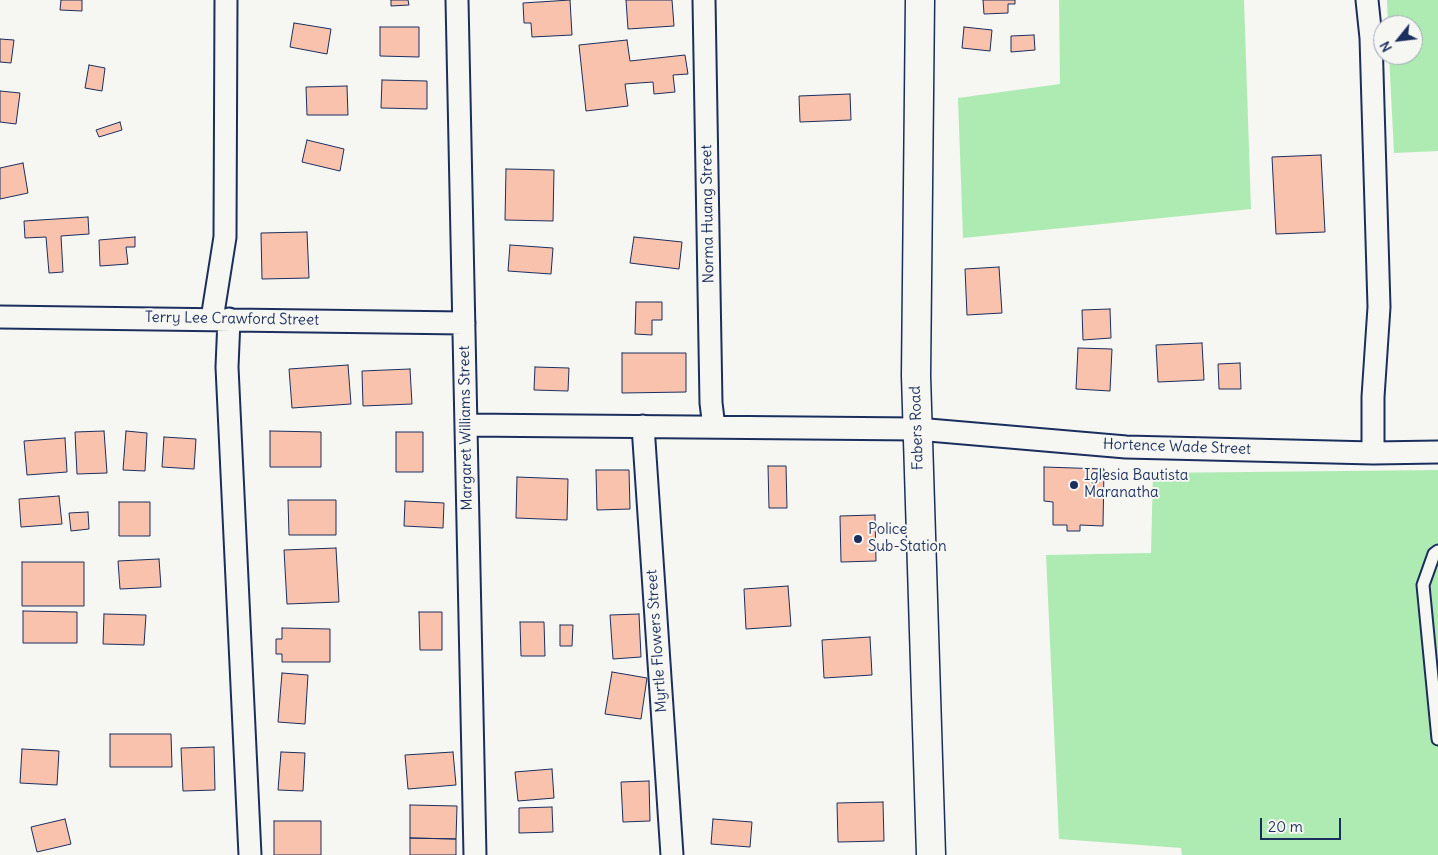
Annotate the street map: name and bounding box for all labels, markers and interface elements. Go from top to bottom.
north arrow [1373,15,1423,65]
text: N [1376,38,1396,55]
street label: Norma Huang Street [698,144,718,284]
street label: Terry Lee Crawford Street [145,308,319,330]
street label: Margaret Williams Street [456,345,476,511]
street label: Fabers Road [907,386,927,470]
street label: Hortence Wade Street [1103,435,1251,459]
place label: Iglesia Bautista Maranatha [1084,467,1188,502]
marker: Iglesia Bautista Maranatha [1068,479,1080,491]
place label: Police Sub-Station [868,521,947,556]
marker: Police Sub-Station [852,533,864,545]
street label: Myrtle Flowers Street [643,569,671,713]
scale bar [1263,808,1344,840]
text: 20 m [1268,817,1303,836]

